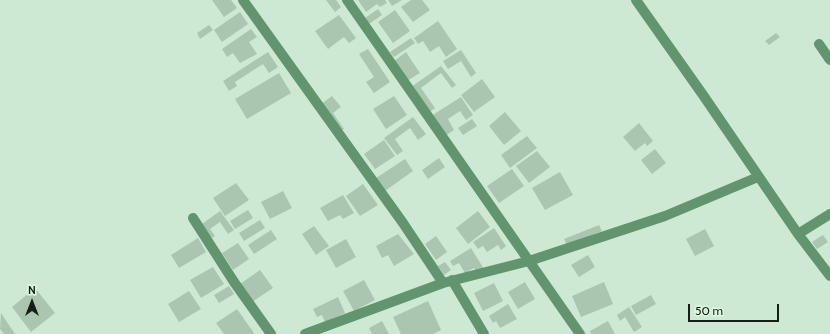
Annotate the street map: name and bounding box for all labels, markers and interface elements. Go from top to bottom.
north arrow [12,282,52,322]
text: N [28,283,36,297]
scale bar [690,296,781,322]
text: 50 m [695,303,723,318]

